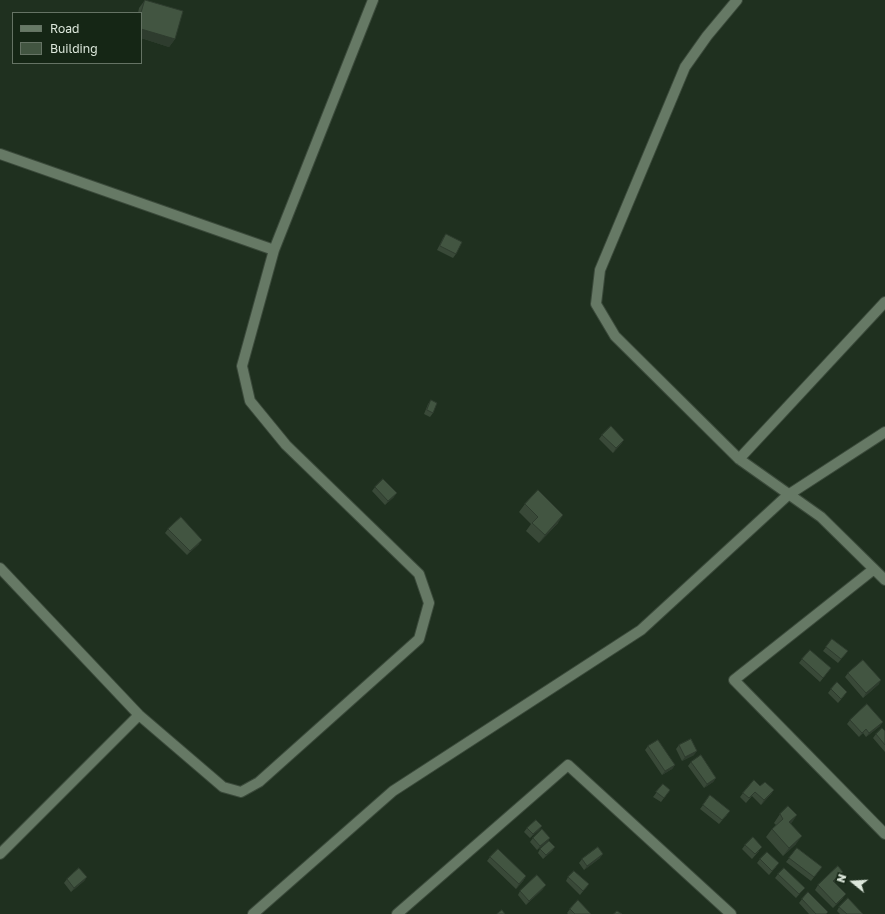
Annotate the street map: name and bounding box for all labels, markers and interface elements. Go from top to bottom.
legend [12,12,142,64]
text: Road [50,21,79,36]
text: Building [50,41,98,56]
north arrow [833,862,873,902]
text: N [834,872,849,884]

